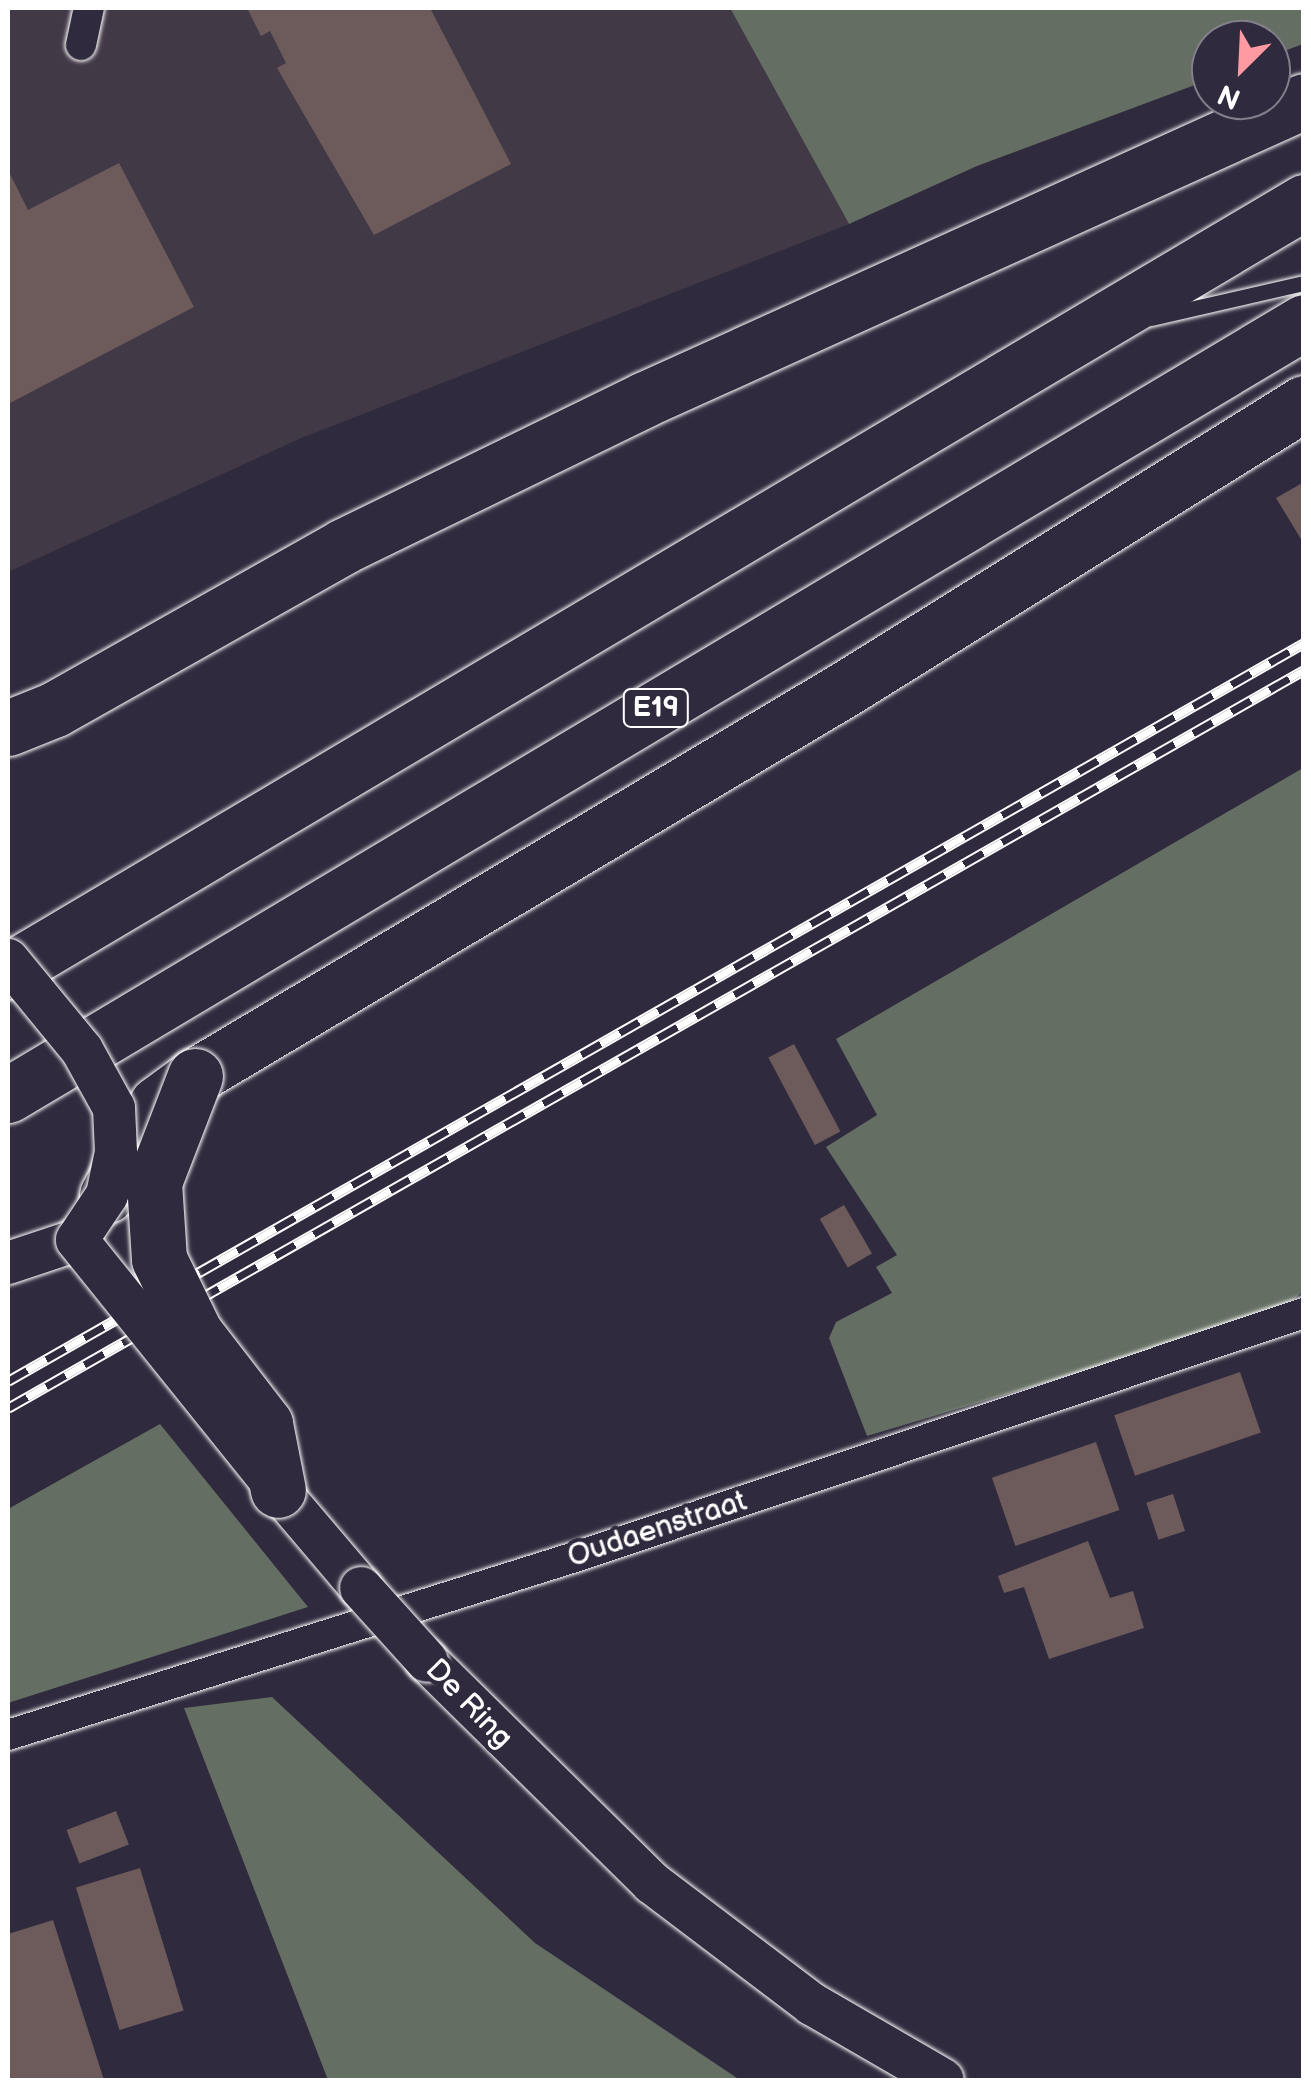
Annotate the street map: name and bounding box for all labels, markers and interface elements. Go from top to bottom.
north arrow [1191,20,1291,120]
text: N [1213,77,1246,115]
road number: E19 [621,685,691,731]
street label: Oudaenstraat [563,1483,751,1575]
street label: De Ring [418,1652,520,1756]

